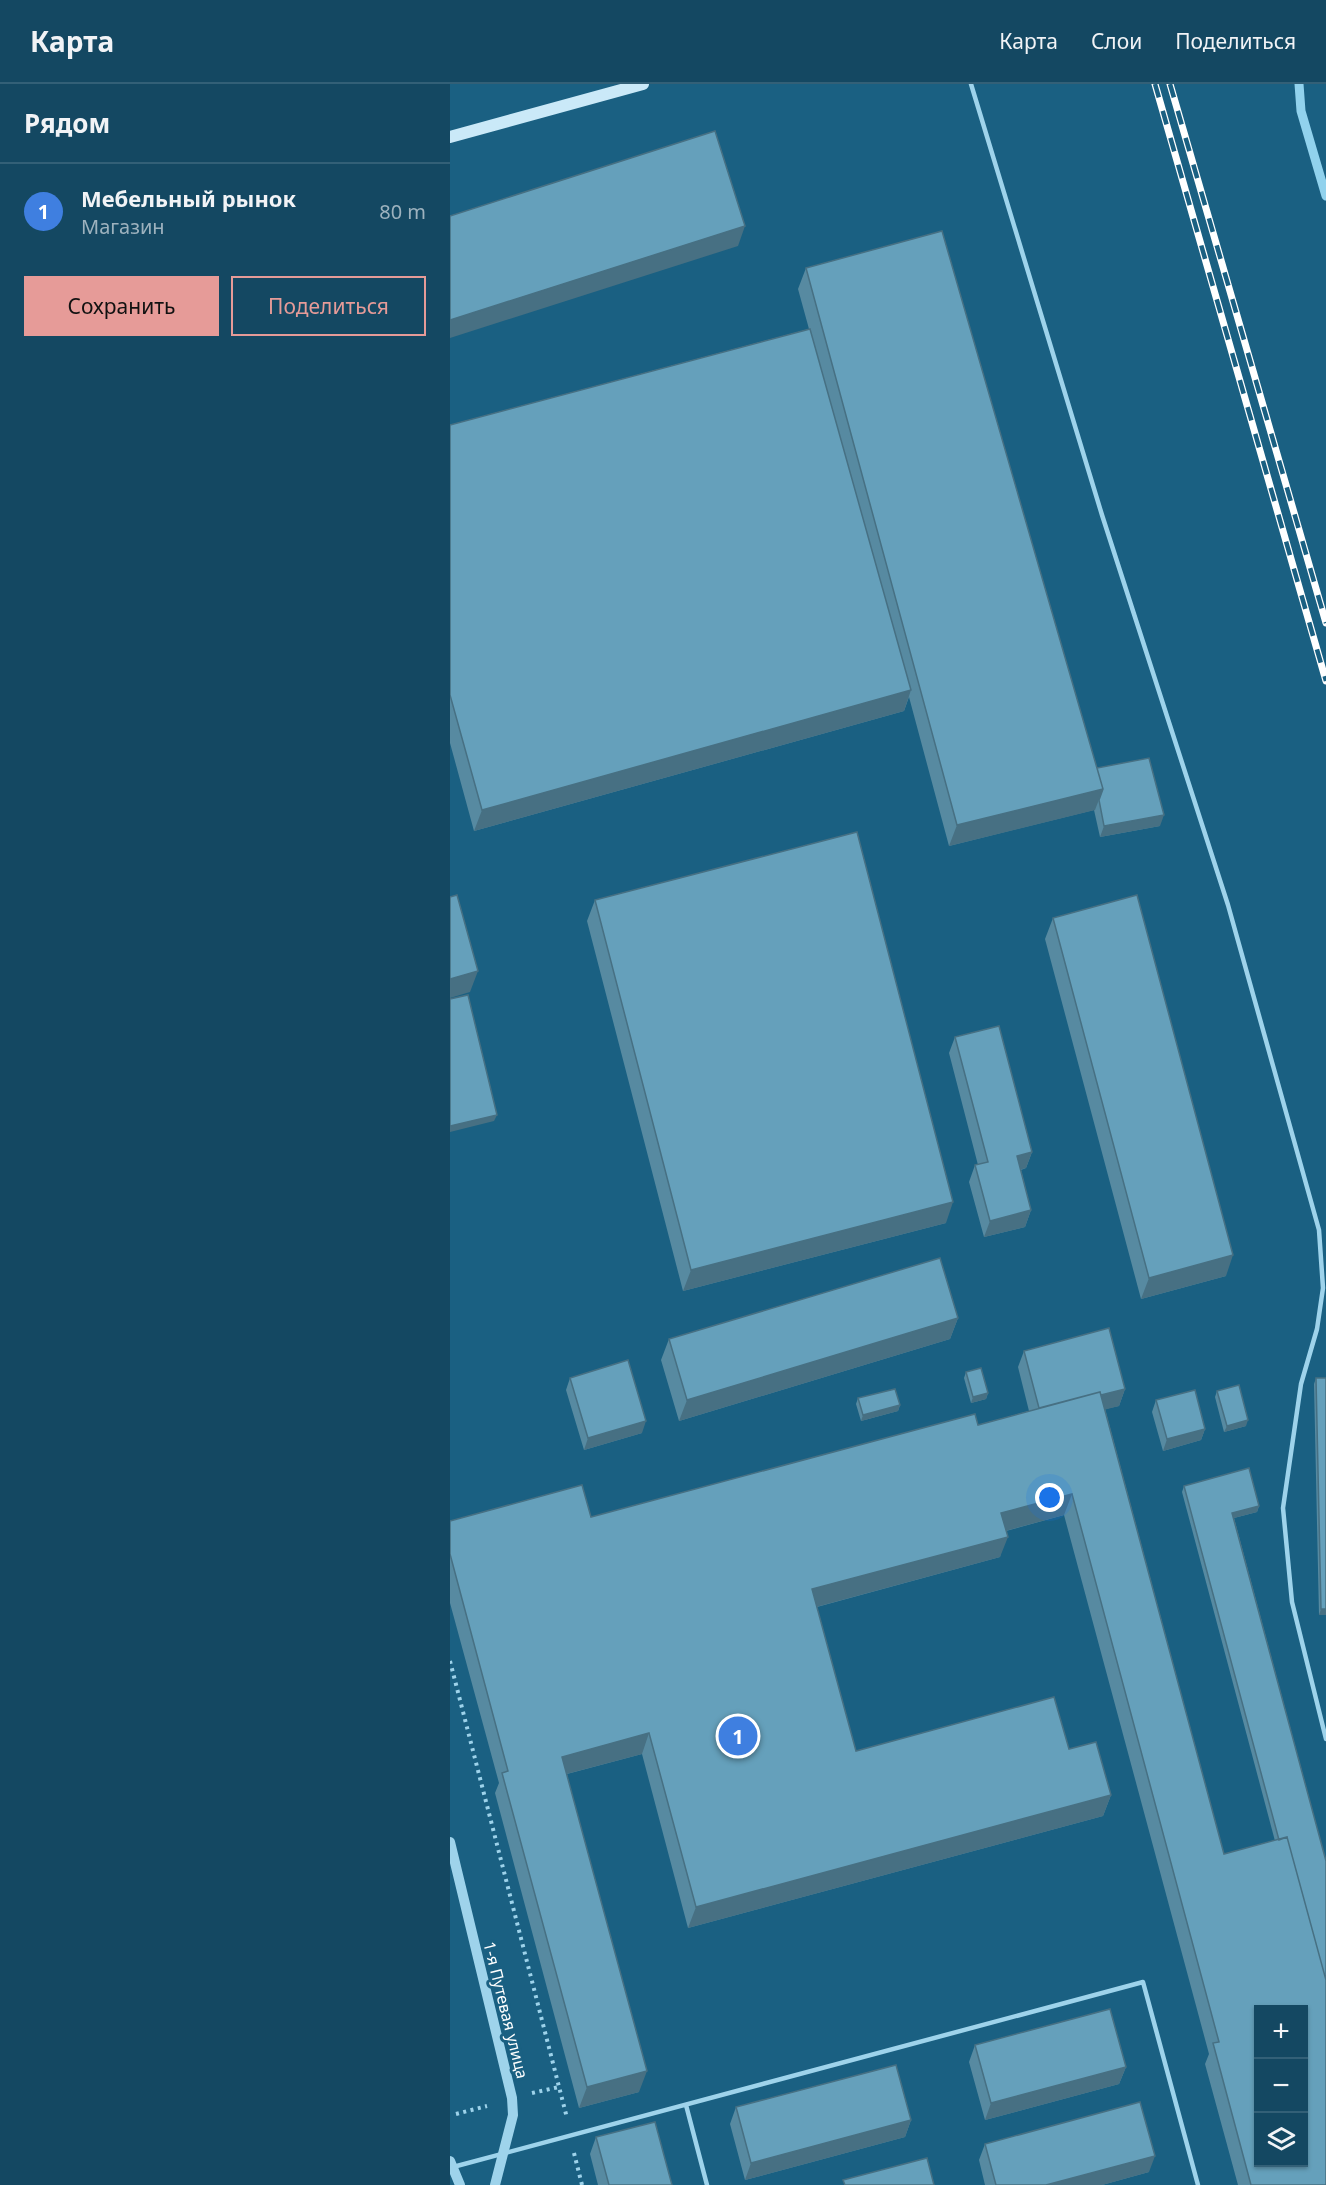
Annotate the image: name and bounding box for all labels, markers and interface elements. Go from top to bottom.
text: Карта [30,22,114,60]
text: Карта [999,27,1058,55]
text: Слои [1091,27,1142,55]
text: Поделиться [1175,27,1296,55]
text: Рядом [24,105,110,141]
text: Мебельный рынок [81,183,296,213]
text: 1 [38,198,49,225]
text: 80 m [379,198,426,225]
text: Магазин [81,213,165,240]
button: Сохранить [24,276,219,336]
button: Поделиться [231,276,426,336]
your location [1035,1483,1064,1512]
pin: 1 [718,1714,758,1758]
street label: 1-я Путевая улица [478,1939,534,2081]
map controls [1254,2005,1308,2167]
button: + [1254,2005,1308,2059]
button: − [1254,2059,1308,2113]
button: layers [1254,2113,1308,2167]

